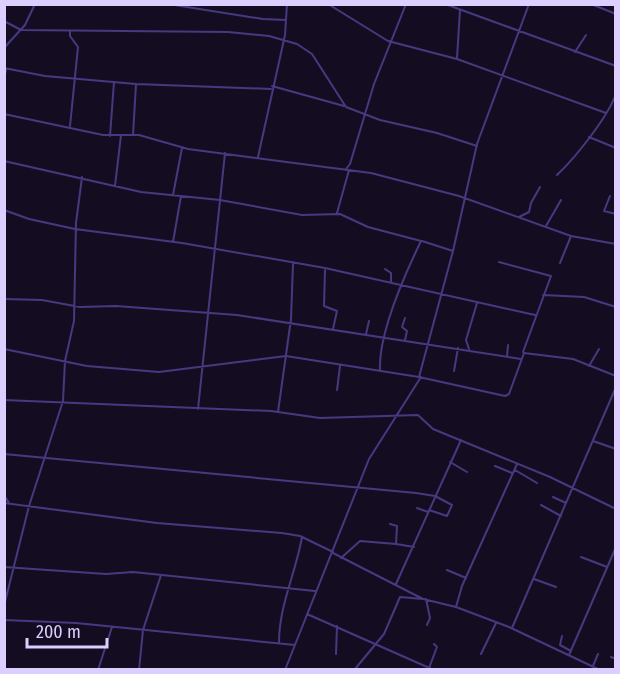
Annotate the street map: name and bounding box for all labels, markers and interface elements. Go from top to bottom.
scale bar [27,611,106,649]
text: 200 m [36,621,81,643]

